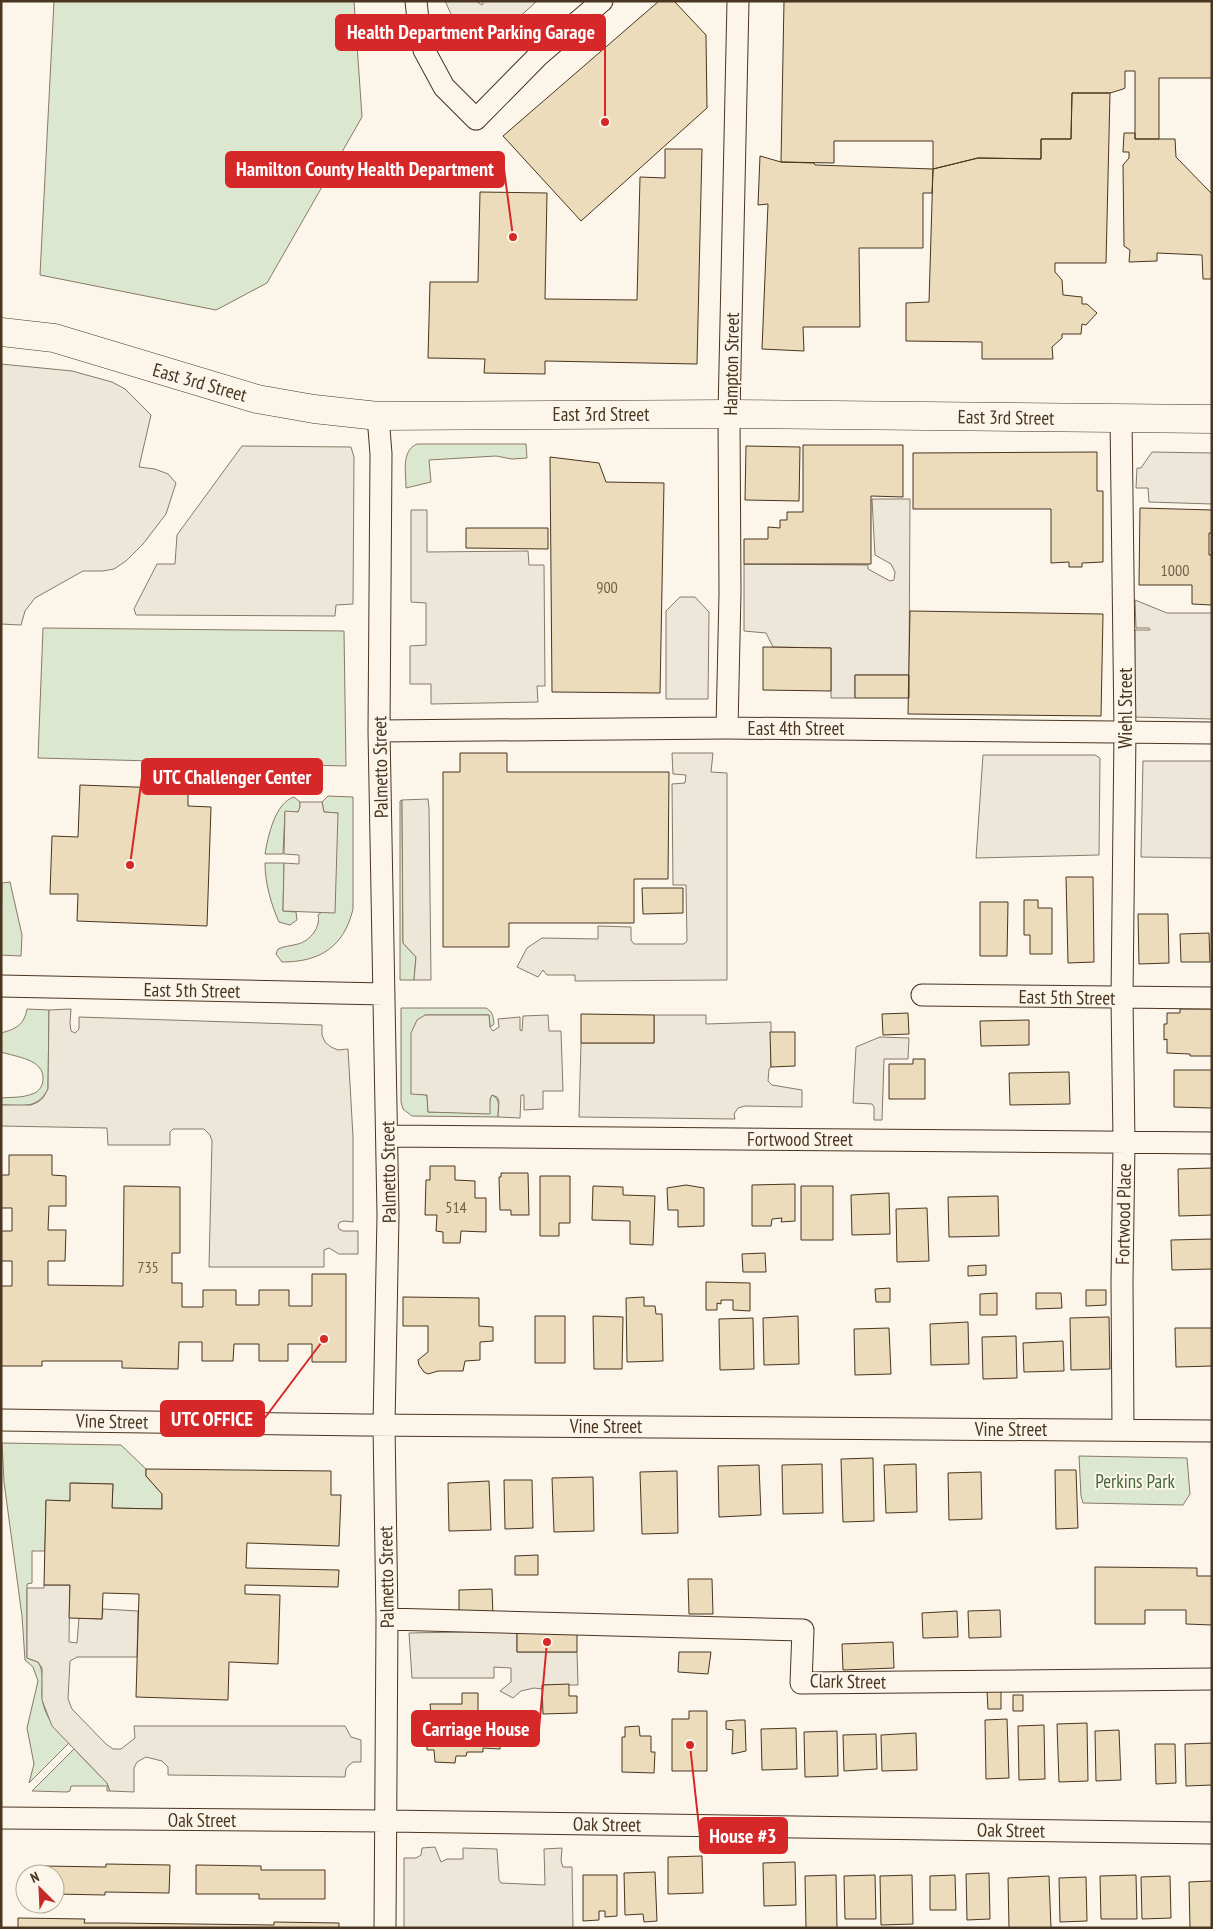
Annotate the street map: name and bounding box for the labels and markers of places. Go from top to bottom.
callout: Health Department Parking Garage [336,15,605,50]
callout: Hamilton County Health Department [226,152,504,187]
callout: UTC Challenger Center [142,759,322,794]
callout: UTC OFFICE [161,1401,264,1436]
callout: Carriage House [412,1711,539,1746]
callout: House #3 [700,1818,787,1853]

